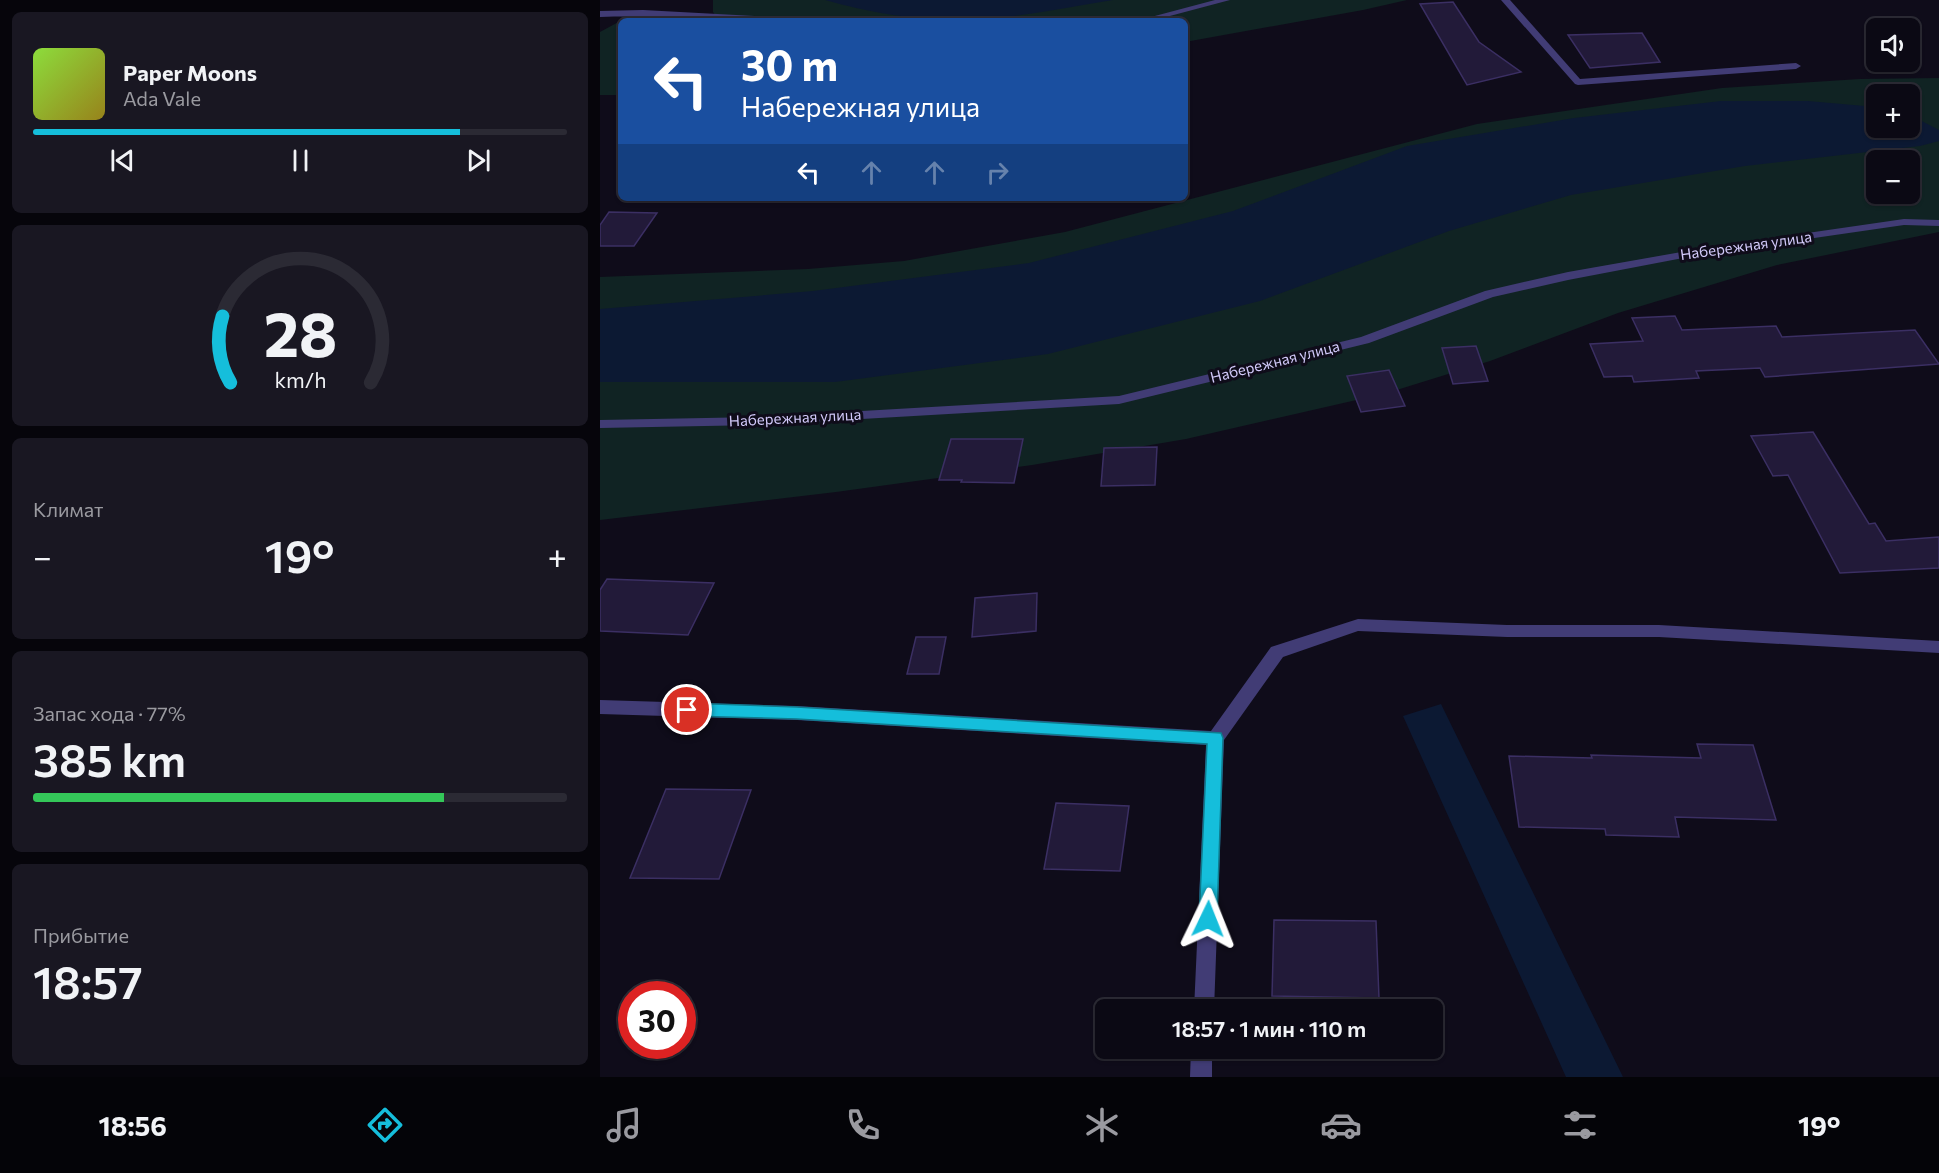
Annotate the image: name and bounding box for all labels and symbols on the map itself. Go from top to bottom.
street label: Набережная улица [1679,227,1813,263]
street label: Набережная улица [1208,336,1341,386]
street label: Набережная улица [728,405,862,429]
pin [661,684,712,735]
position arrow [1176,887,1240,951]
speed limit sign: 30 [618,981,696,1059]

